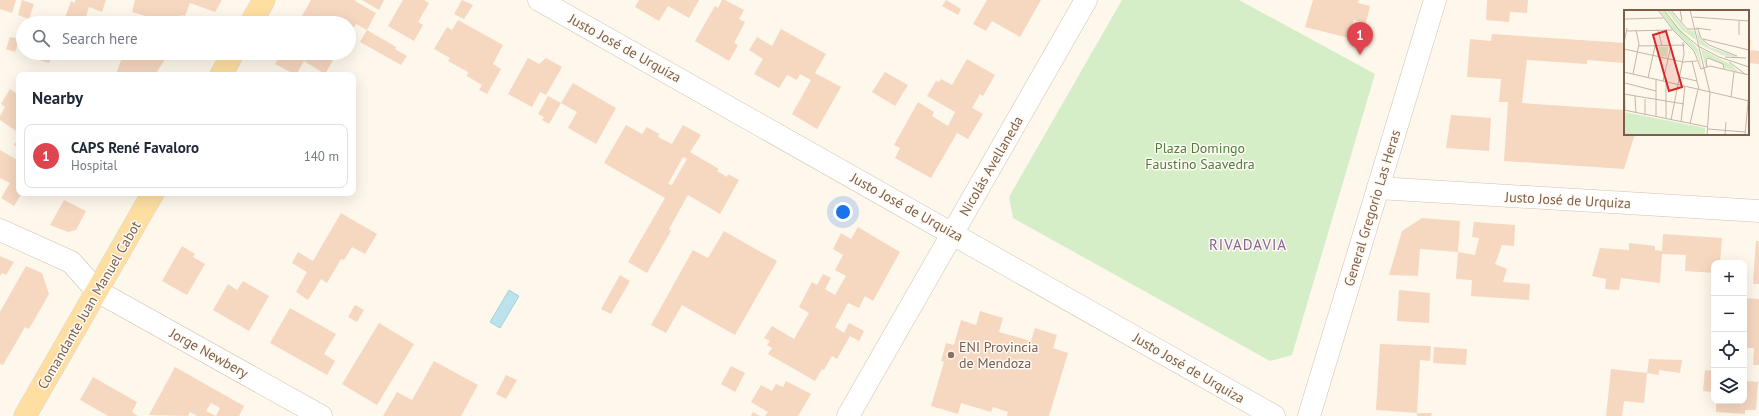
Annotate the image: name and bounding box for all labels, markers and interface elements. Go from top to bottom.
street label: Justo José de Urquiza [565,9,684,86]
inset map [1624,10,1749,135]
search box [16,16,356,60]
pin: 1 [1347,22,1373,55]
icon: search [30,27,52,49]
text: Search here [62,29,138,48]
text: Nearby [32,87,83,109]
street label: Nicolás Avellaneda [955,113,1027,219]
street label: General Gregorio Las Heras [1340,127,1404,288]
text: CAPS René Favaloro [71,138,199,157]
park label: Plaza Domingo Faustino Saavedra [1145,139,1255,173]
text: 1 [42,148,50,165]
text: 140 m [304,148,339,165]
text: Hospital [71,157,117,174]
street label: Justo José de Urquiza [847,168,966,245]
street label: Justo José de Urquiza [1504,188,1631,212]
your location [833,202,853,222]
street label: Comandante Juan Manuel Cabot [33,217,145,392]
district label: RIVADAVIA [1209,235,1287,254]
map controls [1711,260,1747,404]
button: + [1711,260,1747,296]
button: − [1711,296,1747,332]
street label: Jorge Newbery [166,323,252,382]
street label: Justo José de Urquiza [1129,328,1248,407]
button: locate [1711,332,1747,368]
place label: ENI Provincia de Mendoza [959,338,1038,372]
marker: ENI Provincia de Mendoza [946,350,956,360]
button: layers [1711,368,1747,404]

